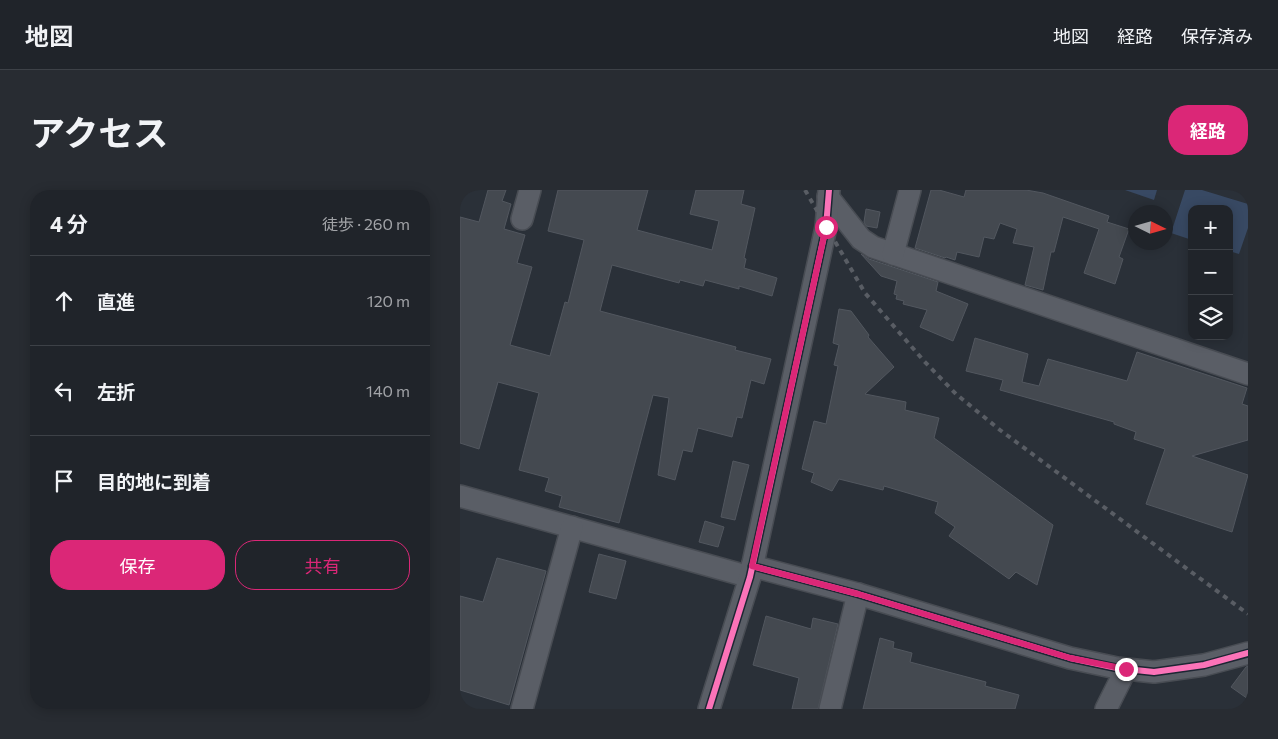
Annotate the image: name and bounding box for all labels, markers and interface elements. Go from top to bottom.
text: 地図 [25,21,73,50]
text: 地図 [1053,25,1089,47]
text: 経路 [1117,25,1153,47]
text: 保存済み [1181,25,1253,47]
button: 経路 [1168,105,1248,155]
text: アクセス [30,110,168,153]
north arrow [1128,205,1173,250]
map controls [1188,205,1233,340]
button: + [1188,205,1233,250]
text: 4 分 [50,211,88,236]
text: 徒歩 · 260 m [322,214,410,233]
route start [815,216,838,239]
button: − [1188,250,1233,295]
icon: ahead [50,287,78,315]
text: 直進 [97,290,135,313]
text: 120 m [367,291,410,310]
button: layers [1188,295,1233,340]
icon: left [50,377,78,405]
text: 左折 [97,380,135,403]
text: 140 m [366,381,410,400]
icon: arrive [50,467,78,495]
text: 目的地に到着 [97,470,211,493]
button: 保存 [50,540,225,590]
button: 共有 [235,540,410,590]
route end [1115,658,1138,681]

